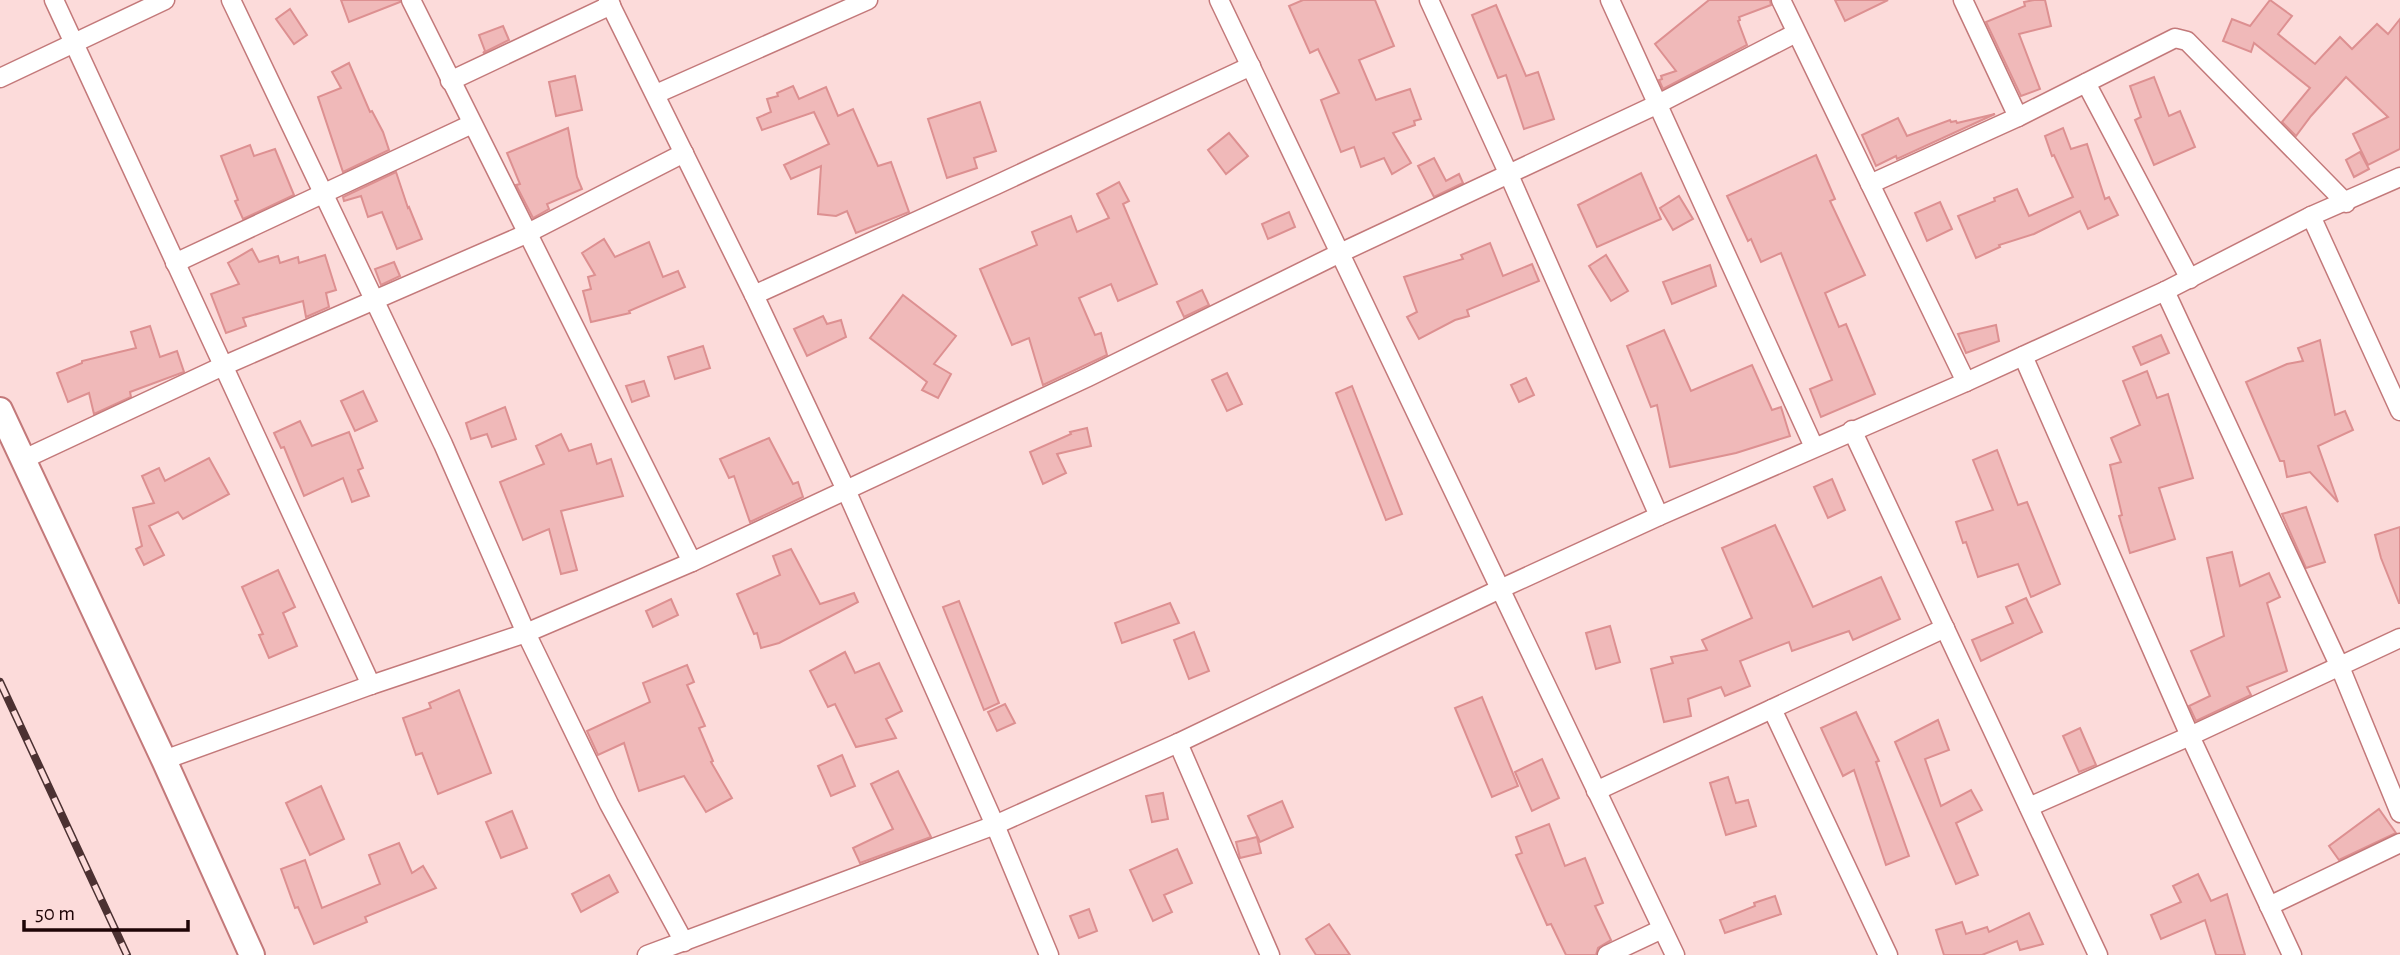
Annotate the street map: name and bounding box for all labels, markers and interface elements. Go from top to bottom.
scale bar [24,888,189,932]
text: 50 m [35,903,75,924]

